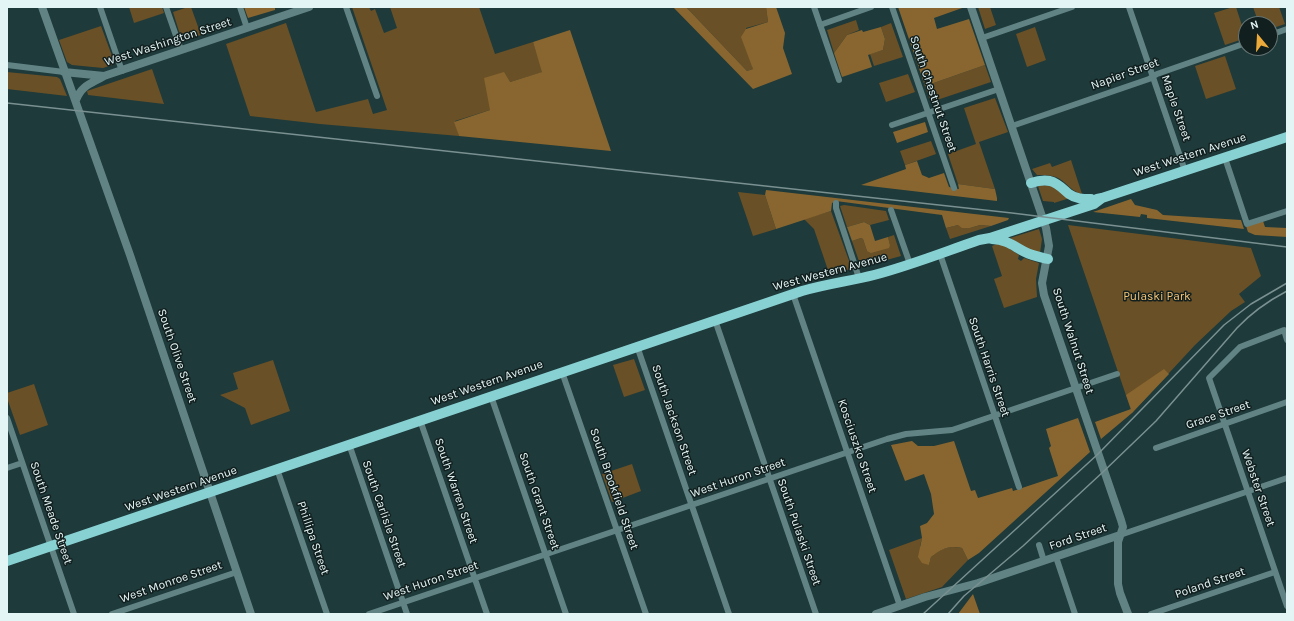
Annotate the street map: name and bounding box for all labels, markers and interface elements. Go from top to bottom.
street label: West Washington Street [103,15,233,69]
north arrow [1238,16,1278,56]
text: N [1249,18,1260,32]
street label: South Chestnut Street [906,34,960,154]
street label: Napier Street [1089,55,1161,93]
street label: Maple Street [1158,73,1194,143]
street label: West Western Avenue [1132,130,1248,180]
street label: West Western Avenue [771,250,889,294]
street label: South Walnut Street [1049,286,1097,396]
park label: Pulaski Park [1123,290,1191,304]
street label: South Olive Street [154,307,200,405]
street label: South Harris Street [965,315,1013,419]
street label: West Western Avenue [429,357,545,409]
street label: South Jackson Street [648,363,700,477]
street label: Kosciuszko Street [834,397,880,495]
street label: Grace Street [1184,397,1252,433]
street label: South Brookfield Street [586,426,642,552]
street label: South Warren Street [431,436,481,546]
street label: Webster Street [1238,447,1278,529]
street label: South Grant Street [516,450,562,552]
street label: West Huron Street [689,455,787,501]
street label: South Carlisle Street [359,458,409,570]
street label: South Meade Street [27,460,75,566]
street label: West Western Avenue [123,463,239,515]
street label: South Pulaski Street [774,477,824,587]
street label: Phillipa Street [294,499,332,577]
street label: Ford Street [1047,520,1109,554]
street label: West Monroe Street [118,558,224,606]
street label: West Huron Street [382,558,480,604]
street label: Poland Street [1173,564,1247,602]

